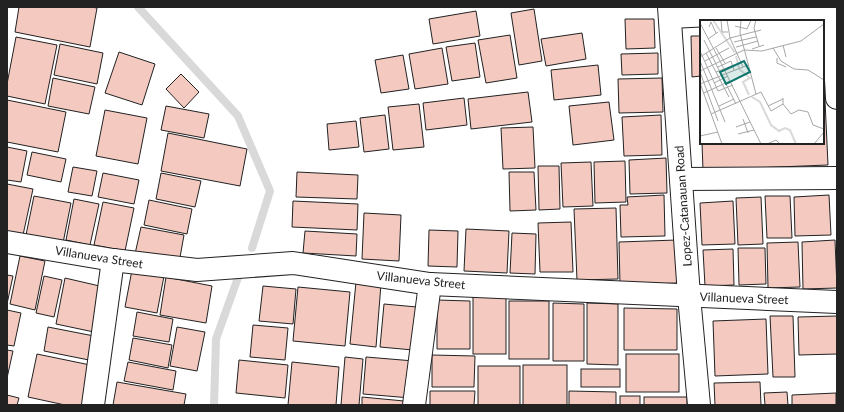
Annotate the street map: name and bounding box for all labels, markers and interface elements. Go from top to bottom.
inset map [700,20,824,144]
street label: Lopez-Catanauan Road [671,145,695,267]
street label: Villanueva Street [54,243,145,271]
street label: Villanueva Street [376,268,467,292]
street label: Villanueva Street [699,289,789,307]

